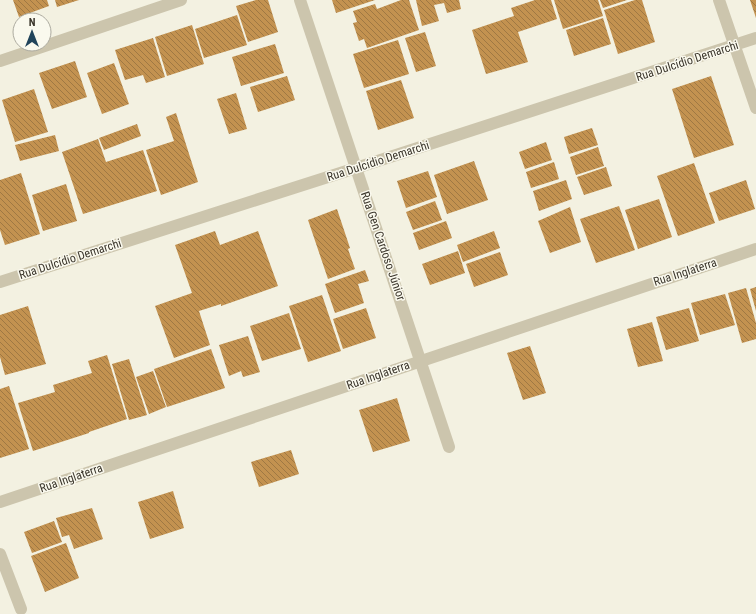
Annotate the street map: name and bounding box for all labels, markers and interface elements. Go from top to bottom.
north arrow [12,12,52,52]
text: N [29,16,36,29]
street label: Rua Dulcídio Demarchi [634,38,740,84]
street label: Rua Dulcídio Demarchi [325,138,431,184]
street label: Rua Gen Cardoso Júnior [358,190,408,303]
street label: Rua Dulcídio Demarchi [17,236,123,282]
street label: Rua Inglaterra [651,255,719,289]
street label: Rua Inglaterra [345,358,412,392]
street label: Rua Inglaterra [38,461,105,495]

